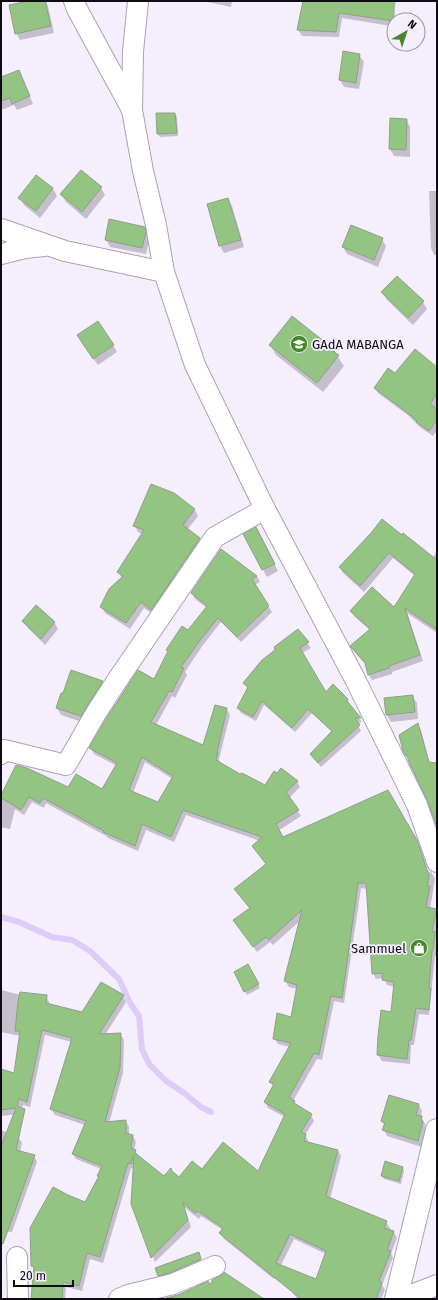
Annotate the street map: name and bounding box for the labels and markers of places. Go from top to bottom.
school or university icon: GAdA MABANGA [289,334,309,354]
place label: GAdA MABANGA [312,337,404,352]
shop icon: Sammuel [409,938,429,958]
place label: Sammuel [351,941,406,956]

